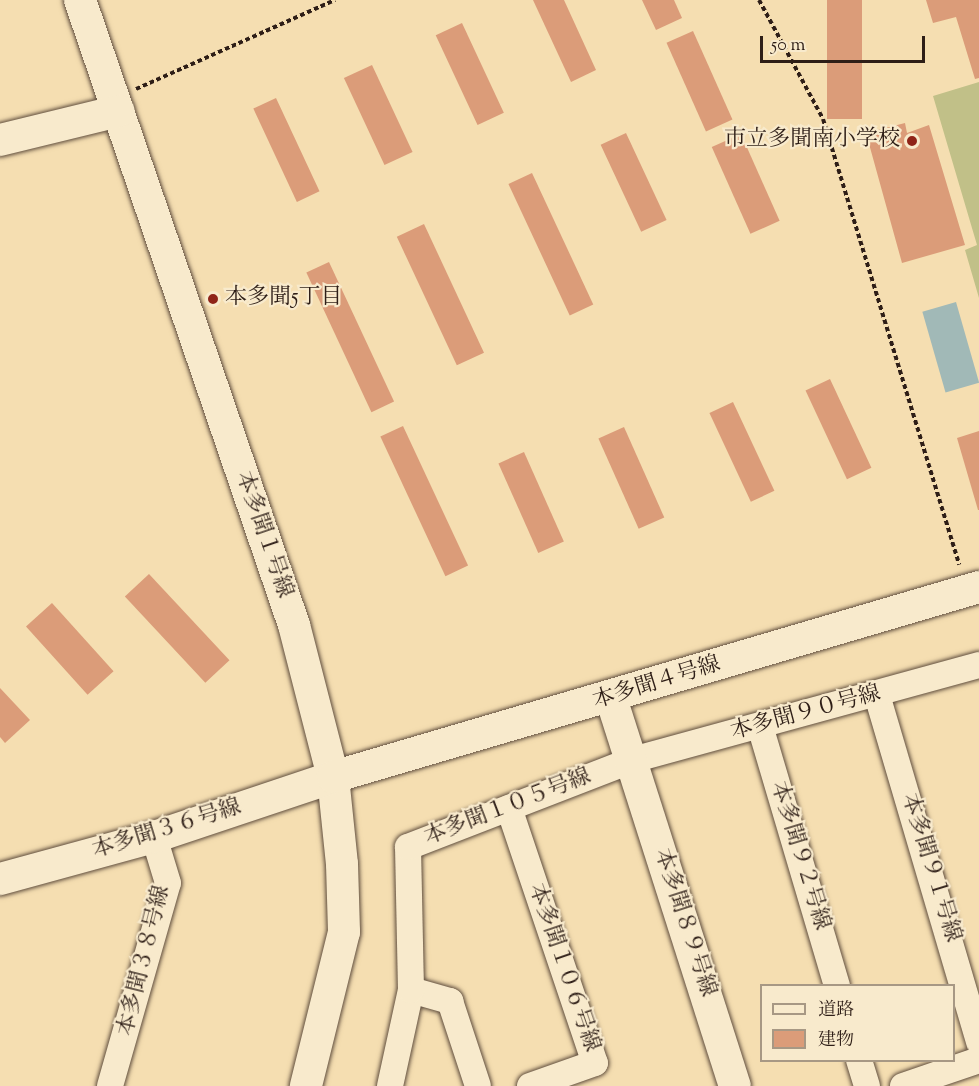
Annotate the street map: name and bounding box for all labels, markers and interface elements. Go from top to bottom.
scale bar [763,24,928,62]
text: 50 m [771,33,805,59]
place label: 市立多聞南小学校 [724,128,900,154]
marker: 市立多聞南小学校 [905,134,919,148]
place label: 本多聞5丁目 [225,286,343,312]
marker: 本多聞5丁目 [206,292,220,306]
street label: 本多聞１号線 [229,468,297,602]
street label: 本多聞４号線 [590,652,724,716]
street label: 本多聞９０号線 [728,681,884,747]
street label: 本多聞１０５号線 [421,764,595,852]
street label: 本多聞９２号線 [764,779,834,933]
street label: 本多聞９１号線 [895,791,965,945]
street label: 本多聞３６号線 [90,795,244,865]
street label: 本多聞８９号線 [648,846,720,1000]
street label: 本多聞１０６号線 [522,880,604,1056]
street label: 本多聞３８号線 [114,883,176,1039]
legend [760,984,955,1062]
text: 道路 [818,998,854,1024]
text: 建物 [818,1028,854,1054]

